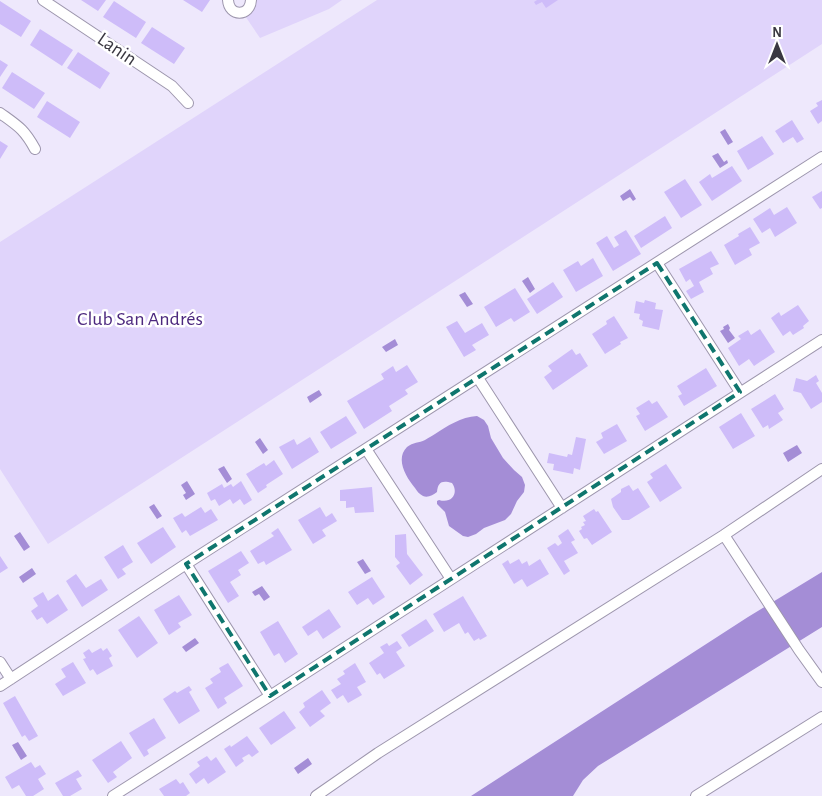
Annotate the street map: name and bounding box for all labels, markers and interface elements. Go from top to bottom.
north arrow [752,20,802,70]
text: N [772,26,782,40]
street label: Lanin [94,29,140,69]
park label: Club San Andrés [77,309,203,329]

